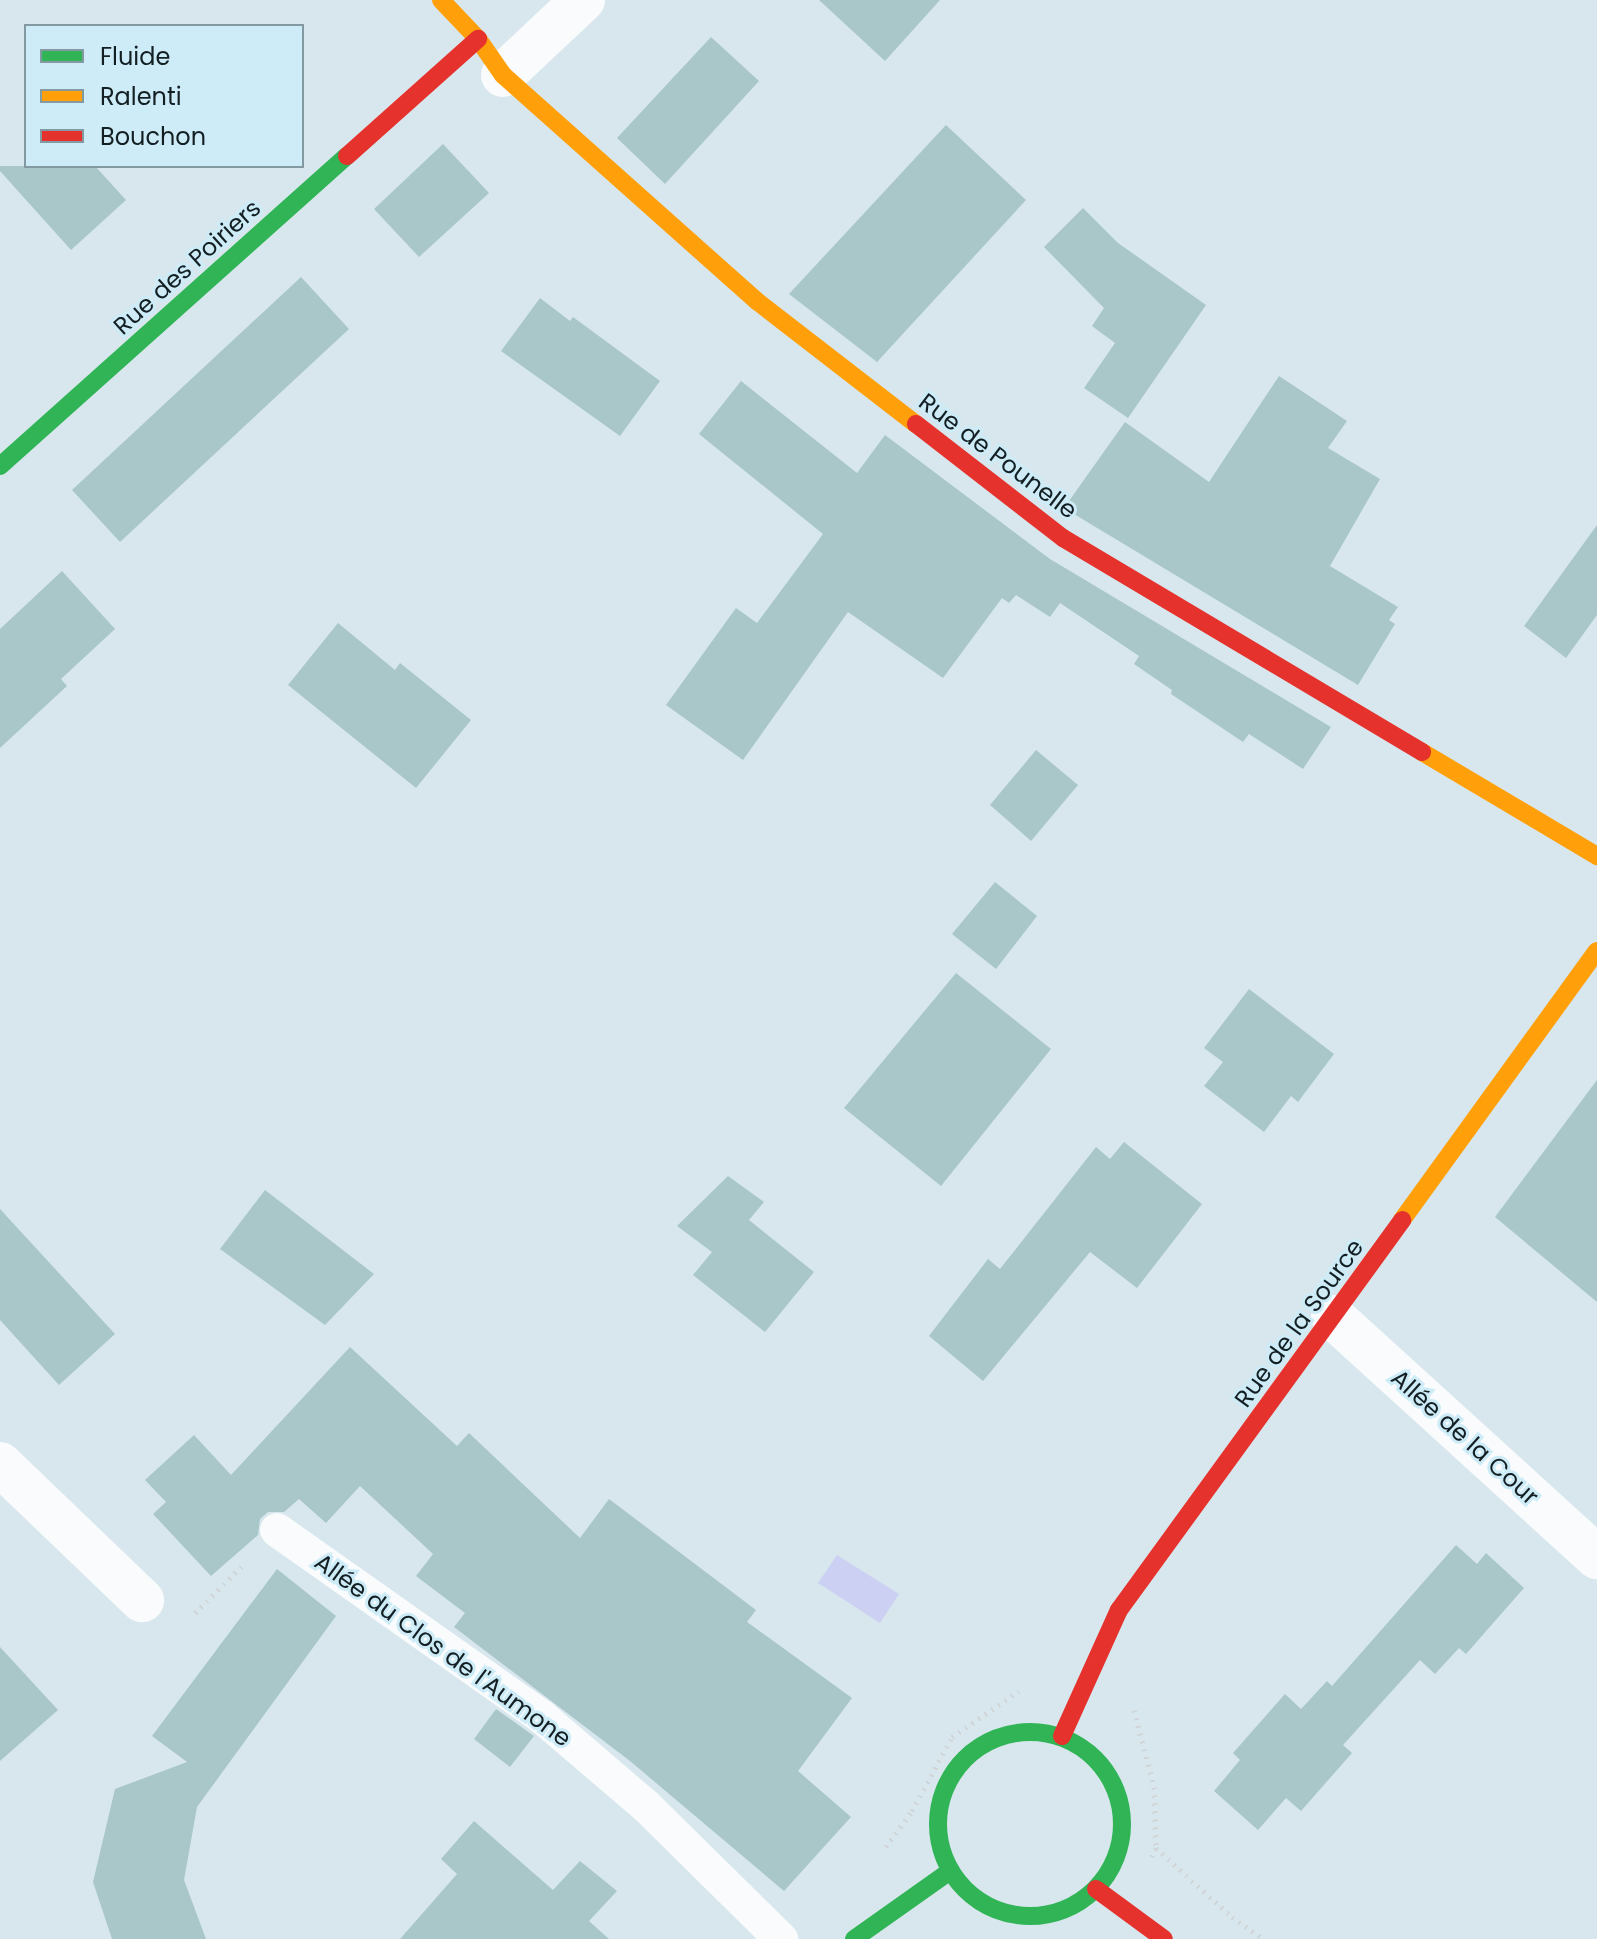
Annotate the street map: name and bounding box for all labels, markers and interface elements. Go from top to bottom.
legend [24,24,304,168]
text: Fluide [100,40,170,73]
text: Ralenti [100,80,182,113]
text: Bouchon [100,120,206,153]
street label: Rue des Poiriers [108,194,266,340]
street label: Rue de Pounelle [913,387,1083,525]
street label: Rue de la Source [1228,1233,1370,1413]
street label: Allée de la Cour [1385,1363,1545,1511]
street label: Allée du Clos de l'Aumone [309,1547,577,1753]

